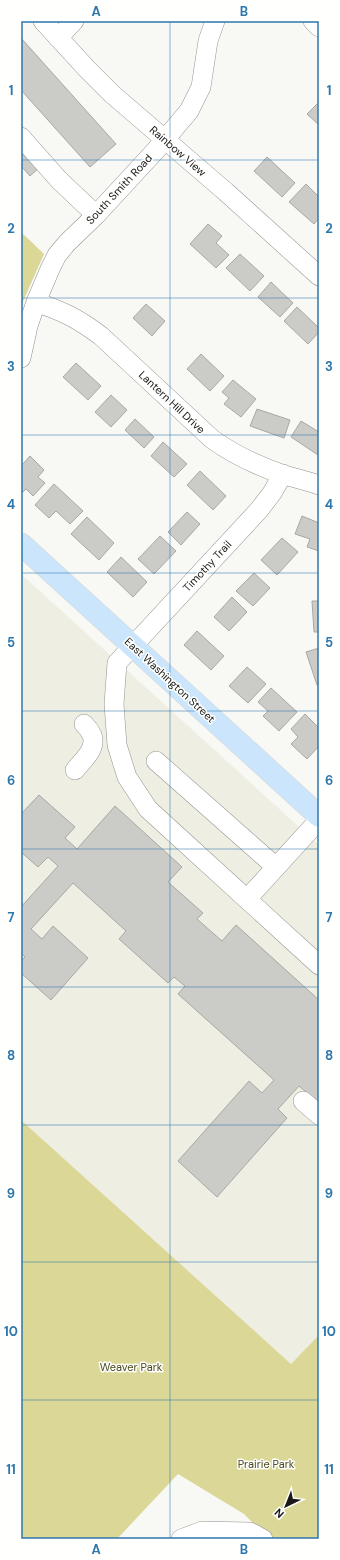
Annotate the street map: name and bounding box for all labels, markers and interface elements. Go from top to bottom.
text: A [91,3,101,20]
text: B [240,3,248,20]
text: 1 [9,82,13,99]
text: 1 [327,82,331,99]
street label: Rainbow View [147,123,210,180]
street label: South Smith Road [83,151,155,227]
text: 2 [7,220,15,237]
text: 2 [325,220,333,237]
text: 3 [7,358,15,375]
text: 3 [325,358,333,375]
street label: Lantern Hill Drive [136,368,208,436]
text: 4 [7,496,15,513]
text: 4 [325,496,333,513]
street label: Timothy Trail [180,537,234,595]
text: 5 [7,634,15,651]
street label: East Washington Street [122,634,218,726]
text: 5 [325,634,333,651]
text: 6 [7,772,15,789]
text: 6 [325,772,333,789]
text: 7 [8,909,15,926]
text: 7 [326,909,333,926]
text: 8 [7,1047,15,1064]
text: 8 [325,1047,333,1064]
text: 9 [7,1185,15,1202]
text: 9 [325,1185,333,1202]
text: 10 [4,1323,18,1340]
text: 10 [322,1323,336,1340]
park label: Weaver Park [100,1360,163,1374]
park label: Prairie Park [238,1457,295,1471]
text: 11 [6,1461,16,1478]
text: 11 [324,1461,334,1478]
north arrow [266,1486,306,1526]
text: N [271,1505,287,1521]
text: A [91,1541,101,1558]
text: B [240,1541,248,1558]

